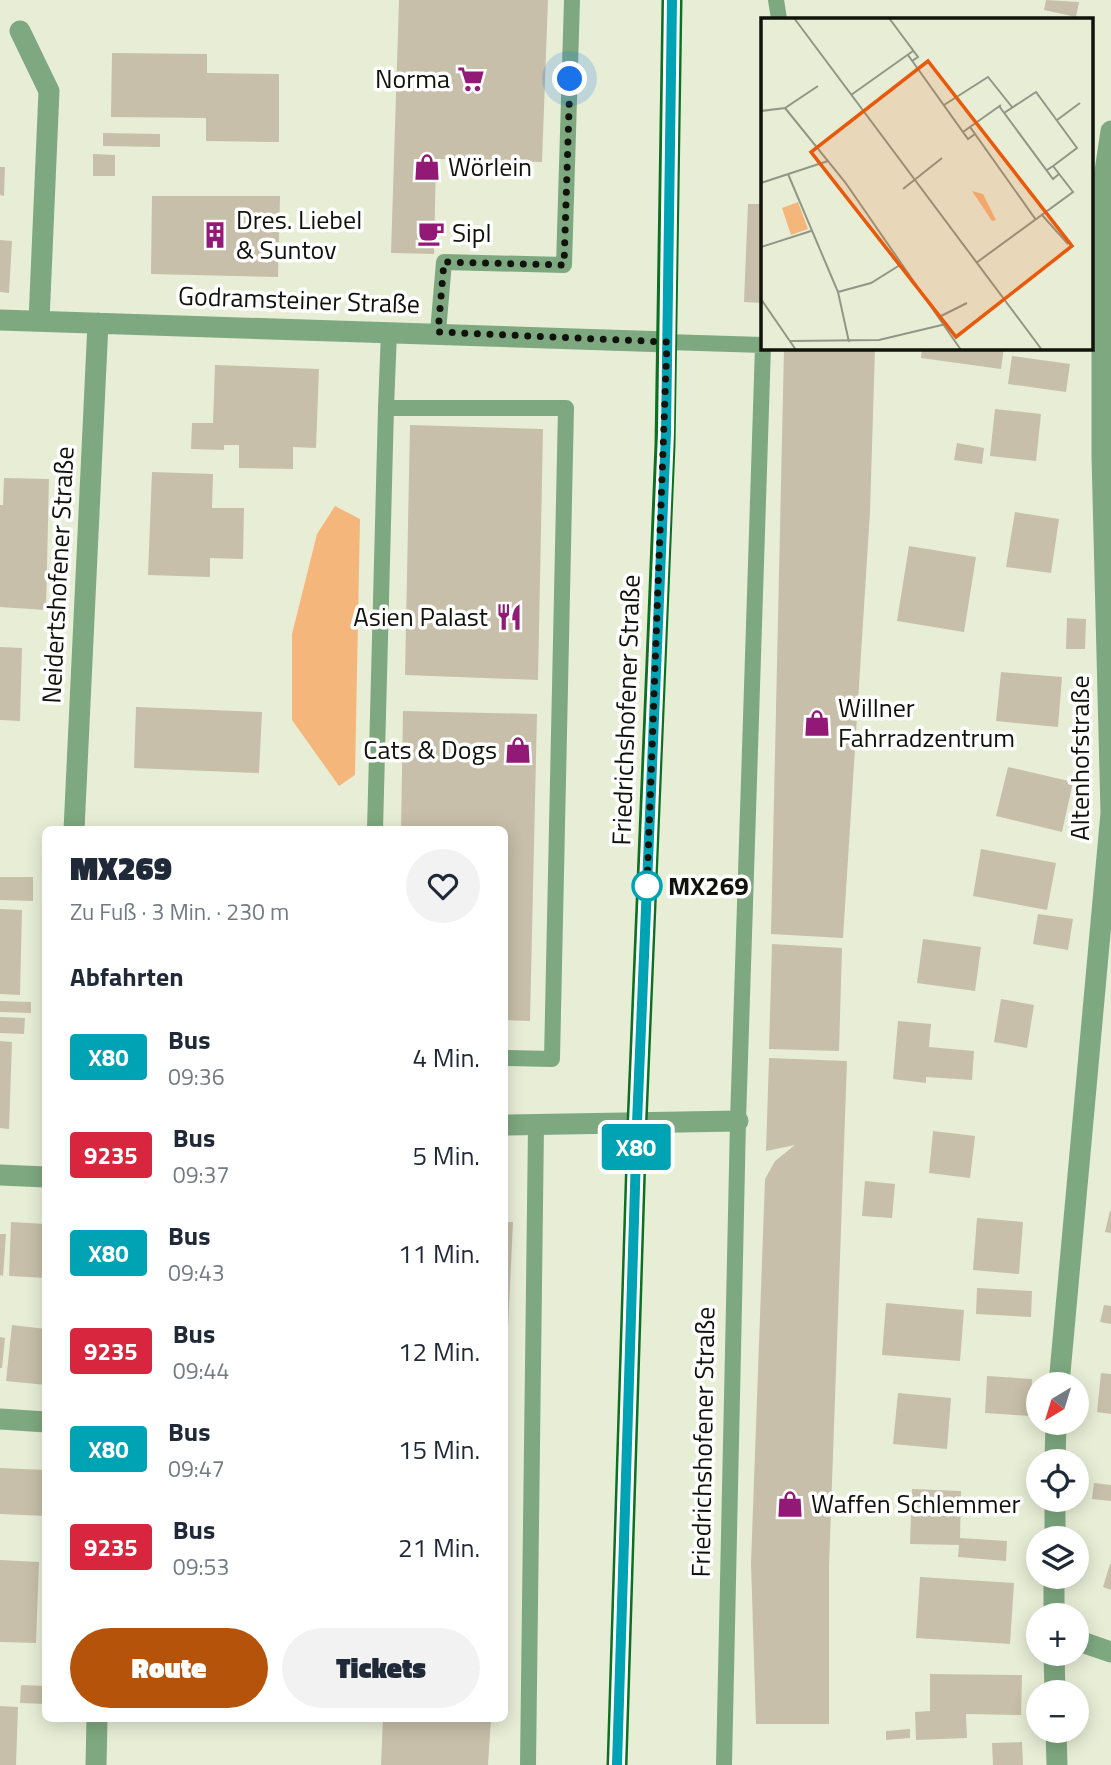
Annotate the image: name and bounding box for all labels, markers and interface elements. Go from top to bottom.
inset map [761,18,1094,350]
place label: Norma [375,59,450,98]
your location [552,61,587,96]
supermarket icon: Norma [456,64,486,94]
place label: Wörlein [448,147,532,186]
shop icon: Wörlein [412,152,442,182]
place label: Dres. Liebel & Suntov [236,200,362,269]
place label: Sipl [452,213,492,252]
cafe icon: Sipl [416,218,446,248]
building icon: Dres. Liebel & Suntov [200,220,230,250]
street label: Godramsteiner Straße [177,276,421,323]
street label: Neidertshofener Straße [31,445,84,705]
street label: Friedrichshofener Straße [601,574,650,846]
place label: Asien Palast [353,597,488,636]
restaurant icon: Asien Palast [494,602,524,632]
street label: Altenhofstraße [1060,675,1099,841]
place label: Willner Fahrradzentrum [838,688,1015,757]
shop icon: Willner Fahrradzentrum [802,708,832,738]
place label: Cats & Dogs [363,730,497,769]
shop icon: Cats & Dogs [503,735,533,765]
text: MX269 [70,843,172,893]
button: heart [406,849,480,923]
place label: MX269 [668,866,749,905]
marker: MX269 [632,871,662,901]
text: Zu Fuß · 3 Min. · 230 m [70,894,289,929]
text: Abfahrten [70,957,184,996]
text: Bus [168,1020,210,1059]
text: 4 Min. [413,1038,480,1077]
text: X80 [88,1039,129,1075]
text: 09:36 [168,1059,225,1094]
text: Bus [173,1118,215,1157]
line badge: X80 [596,1124,676,1170]
text: X80 [616,1129,656,1165]
text: 5 Min. [413,1136,480,1175]
text: 9235 [84,1137,138,1173]
text: 09:37 [173,1157,229,1192]
text: Bus [168,1216,210,1255]
text: 11 Min. [398,1234,480,1273]
text: X80 [88,1235,129,1271]
text: 09:43 [168,1255,225,1290]
street label: Friedrichshofener Straße [681,1306,724,1578]
text: Bus [173,1314,215,1353]
text: 12 Min. [398,1332,480,1371]
text: 9235 [84,1333,138,1369]
text: 09:44 [173,1353,229,1388]
north arrow [1026,1372,1088,1435]
map controls [1026,1372,1089,1743]
text: Bus [168,1412,210,1451]
text: 15 Min. [398,1430,480,1469]
text: X80 [88,1431,129,1467]
button: locate [1026,1449,1089,1512]
text: 09:47 [168,1451,225,1486]
place label: Waffen Schlemmer [811,1484,1021,1523]
shop icon: Waffen Schlemmer [775,1489,805,1519]
text: Bus [173,1510,215,1549]
button: layers [1026,1526,1089,1589]
text: 21 Min. [398,1528,480,1567]
text: 9235 [84,1529,138,1565]
text: 09:53 [173,1549,229,1584]
button: + [1026,1603,1089,1666]
button: Route [70,1628,268,1708]
button: Tickets [282,1628,480,1708]
button: − [1026,1680,1089,1743]

